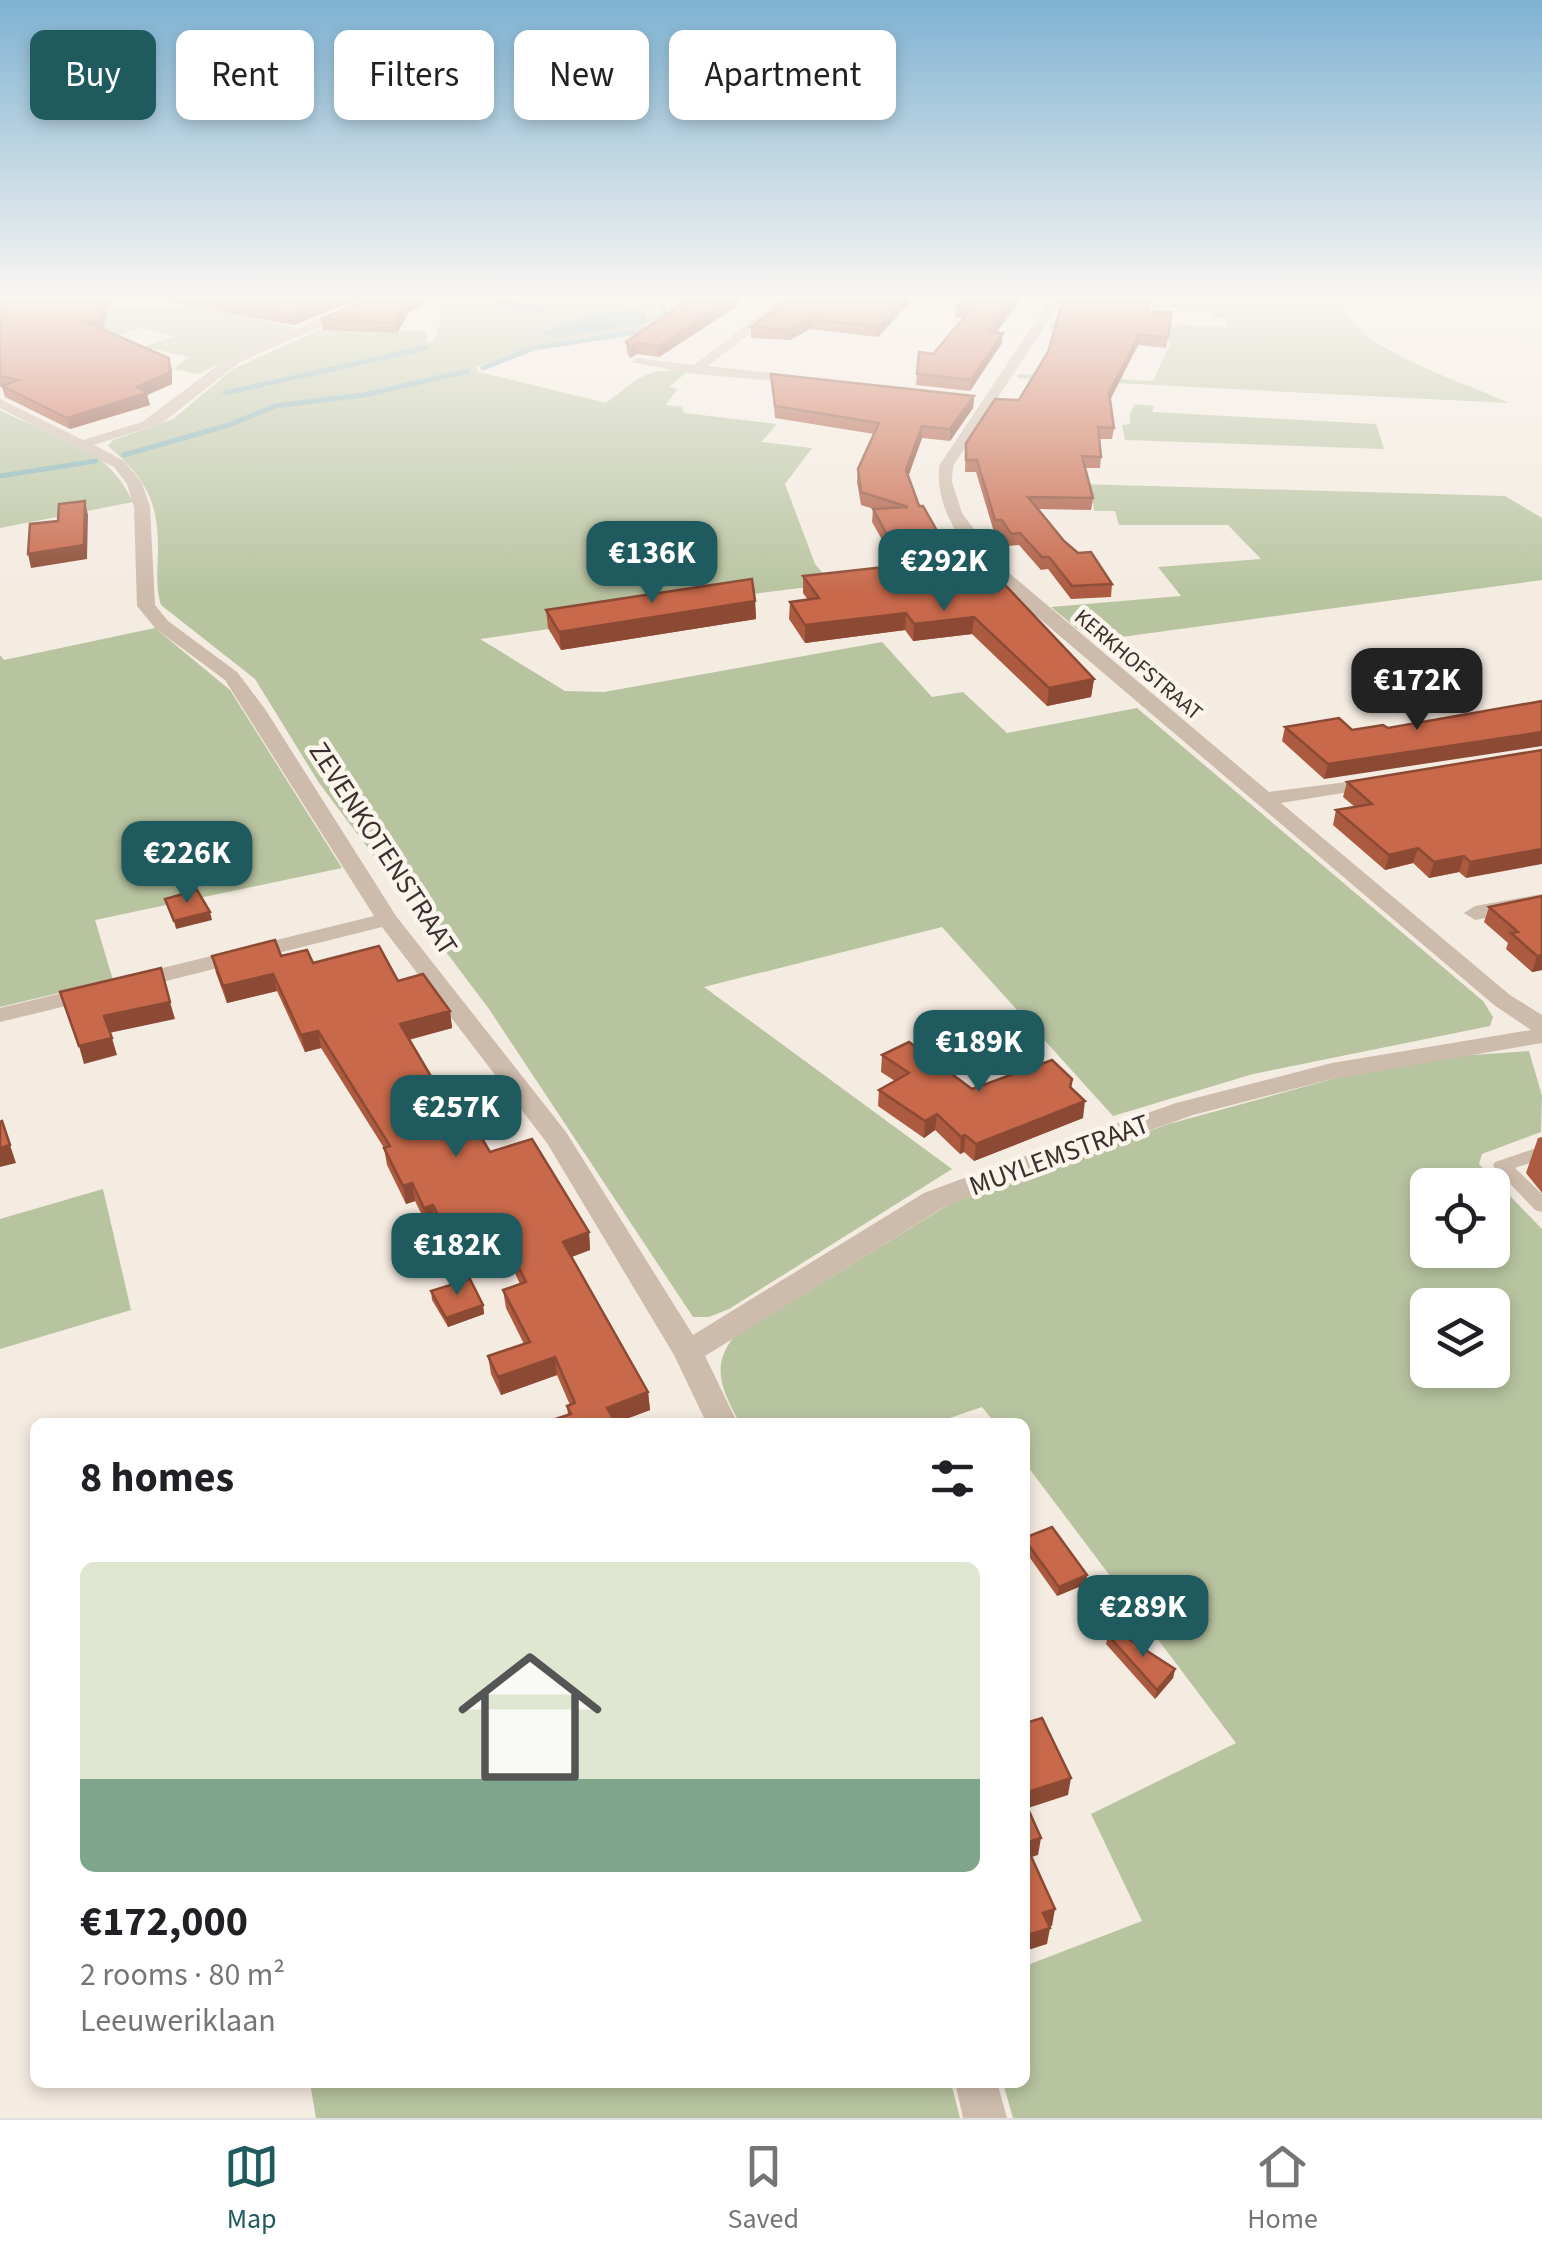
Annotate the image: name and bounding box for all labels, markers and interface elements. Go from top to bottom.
chip: Buy [30,30,156,120]
chip: Rent [176,30,314,120]
chip: Filters [334,30,494,120]
chip: New [514,30,649,120]
chip: Apartment [669,30,896,120]
pin: €136K [582,521,722,606]
pin: €292K [874,529,1014,614]
text: €136K [608,530,696,576]
text: €292K [900,538,988,584]
street label: KERKHOFSTRAAT [1067,601,1210,728]
pin: €172K [1347,648,1487,733]
text: €172K [1373,657,1461,703]
street label: ZEVENKOTENSTRAAT [299,734,467,963]
pin: €226K [117,821,257,906]
text: €226K [143,830,231,876]
pin: €189K [909,1010,1049,1095]
text: €189K [935,1019,1023,1065]
pin: €257K [386,1075,526,1160]
text: €257K [412,1084,500,1130]
street label: MUYLEMSTRAAT [964,1104,1155,1206]
map controls [1410,1168,1510,1388]
button: locate [1410,1168,1510,1268]
pin: €182K [387,1213,527,1298]
text: €182K [413,1222,501,1268]
button: layers [1410,1288,1510,1388]
text: 8 homes [80,1448,234,1508]
icon: filters [925,1451,980,1506]
pin: €289K [1073,1575,1213,1660]
text: €289K [1099,1584,1187,1630]
icon: home [440,1627,620,1807]
text: €172,000 [80,1892,248,1952]
text: 2 rooms · 80 m² [80,1952,285,1998]
text: Leeuweriklaan [80,1998,276,2044]
tab: Map [224,2139,279,2239]
tab: Saved [727,2139,799,2239]
tab: Home [1247,2139,1318,2239]

